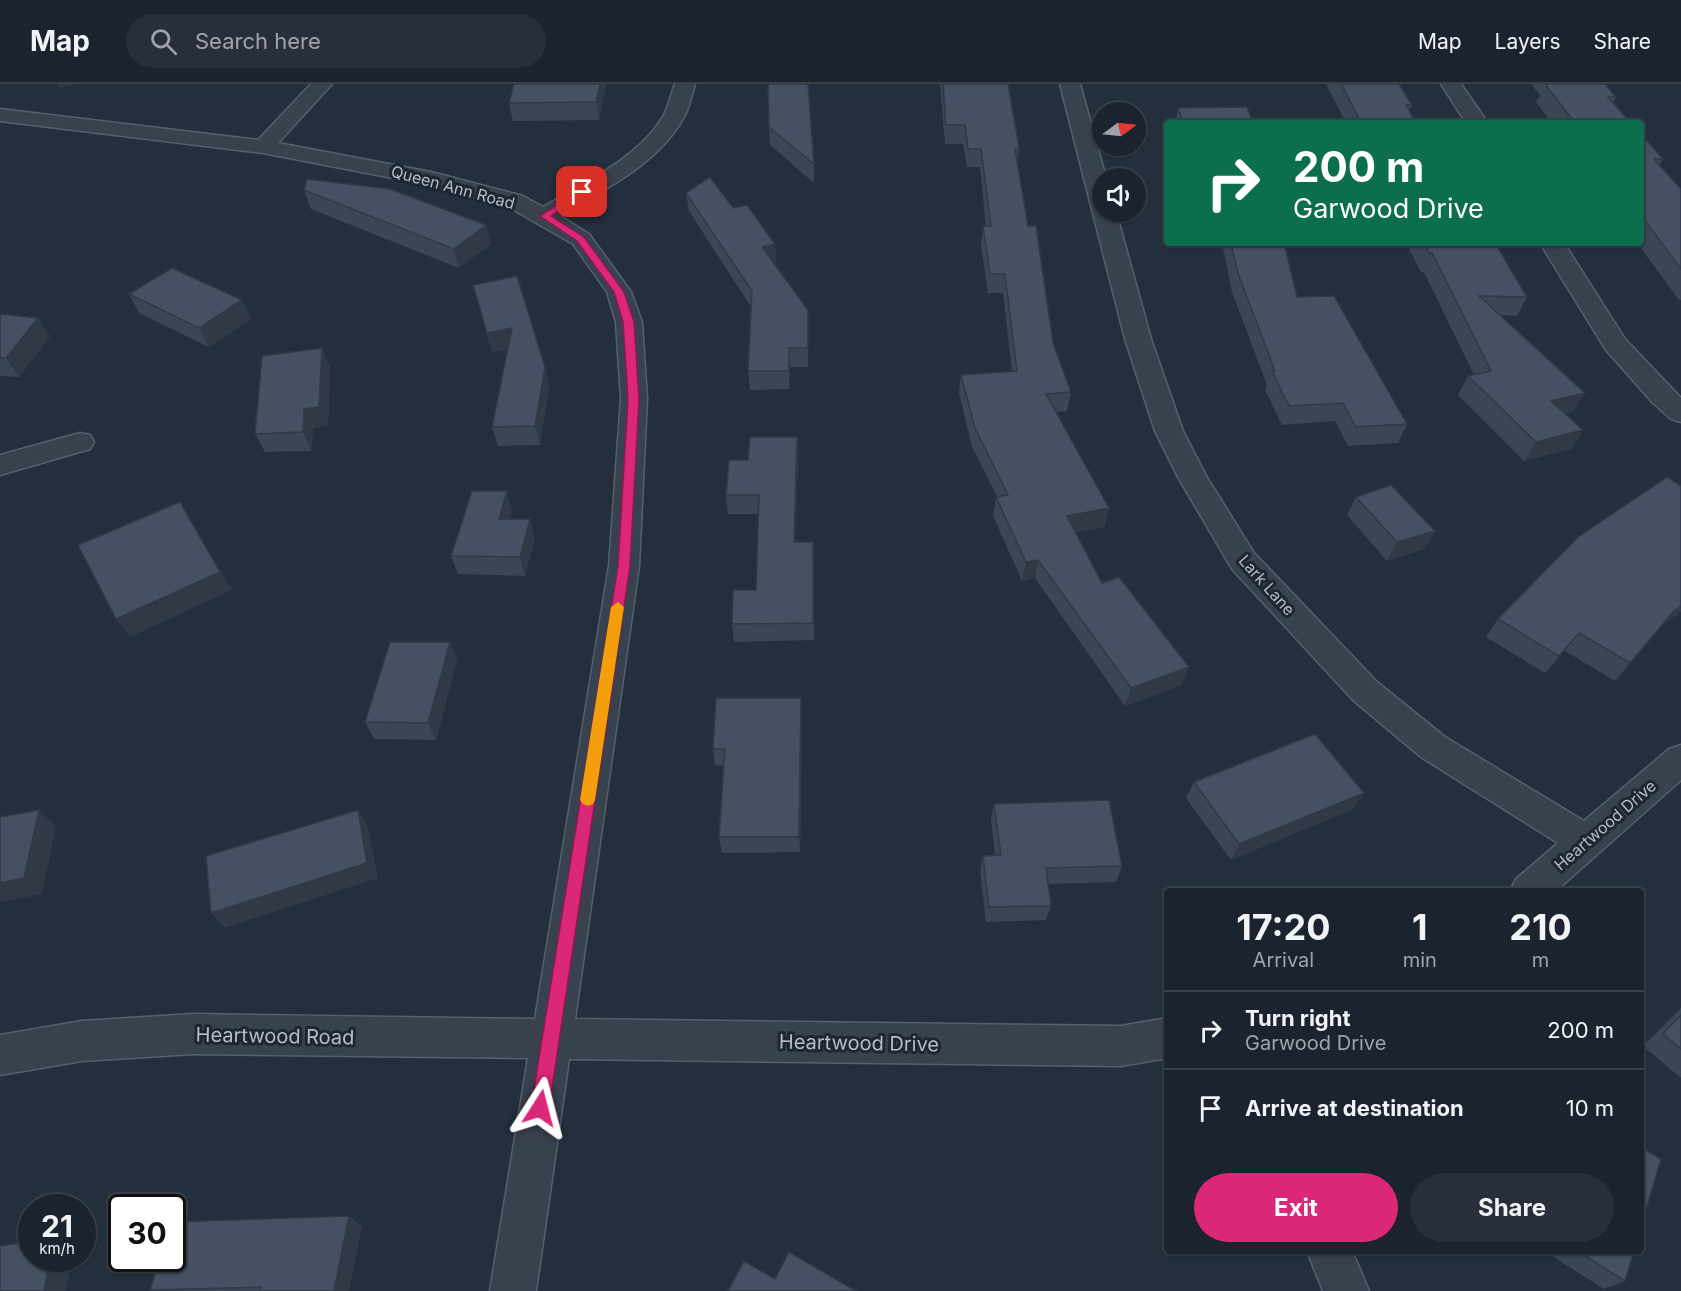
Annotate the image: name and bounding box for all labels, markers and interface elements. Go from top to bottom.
search box [126,14,546,68]
text: Map [30,24,90,58]
icon: search [147,25,180,58]
text: Search here [195,28,321,54]
text: Map [1418,29,1462,54]
text: Layers [1495,29,1561,54]
text: Share [1594,29,1651,54]
north arrow [1092,102,1146,156]
map controls [1092,102,1146,222]
text: 200 m [1293,141,1424,192]
icon: right [1194,144,1272,222]
street label: Queen Ann Road [389,161,517,213]
pin [556,166,607,217]
button: sound [1092,168,1146,222]
icon: arrive [565,175,598,208]
text: Garwood Drive [1293,192,1484,225]
street label: Lark Lane [1235,551,1299,619]
street label: Heartwood Drive [1550,775,1660,875]
text: 17:20 [1236,905,1330,949]
text: 1 [1412,905,1428,949]
text: 210 [1509,905,1572,949]
text: Arrival [1253,948,1314,972]
text: min [1403,948,1437,972]
text: m [1532,948,1549,972]
text: Turn right [1245,1005,1351,1031]
icon: right [1194,1014,1227,1047]
text: 200 m [1547,1017,1614,1043]
street label: Heartwood Road [195,1023,355,1049]
street label: Heartwood Drive [779,1030,939,1056]
text: Garwood Drive [1245,1031,1386,1055]
position arrow [508,1076,572,1140]
icon: arrive [1194,1092,1227,1125]
text: Arrive at destination [1245,1095,1464,1121]
text: 10 m [1566,1095,1614,1121]
button: Exit [1194,1173,1398,1242]
button: Share [1410,1173,1614,1242]
speed limit sign: 30 [108,1194,186,1272]
text: 21 [41,1208,73,1244]
text: km/h [39,1239,75,1258]

